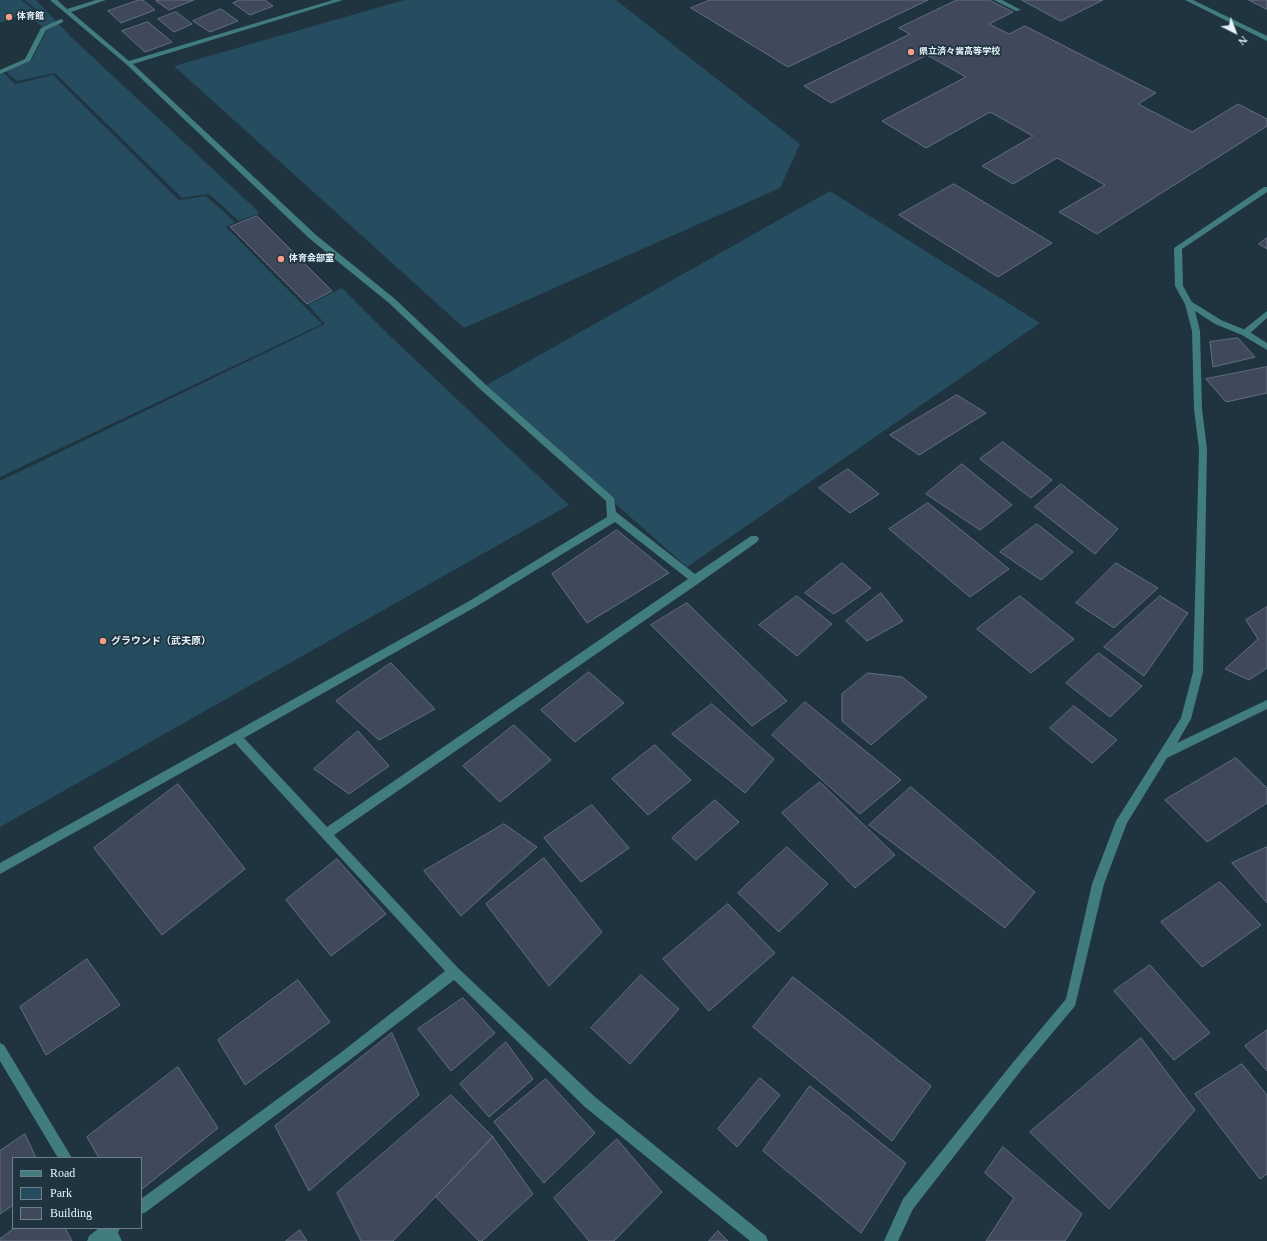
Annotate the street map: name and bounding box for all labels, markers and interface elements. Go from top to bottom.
marker: 体育館 [4,12,14,22]
place label: 体育館 [17,12,44,22]
north arrow [1215,12,1255,52]
text: N [1236,34,1250,48]
marker: 県立済々黌高等学校 [906,47,916,57]
place label: 県立済々黌高等学校 [919,47,1000,57]
marker: 体育会部室 [276,254,286,264]
place label: 体育会部室 [289,254,334,264]
place label: グラウンド（武夫原） [111,635,211,647]
marker: グラウンド（武夫原） [98,636,108,646]
legend [12,1157,142,1229]
text: Road [50,1166,75,1180]
text: Park [50,1186,72,1200]
text: Building [50,1206,92,1220]

